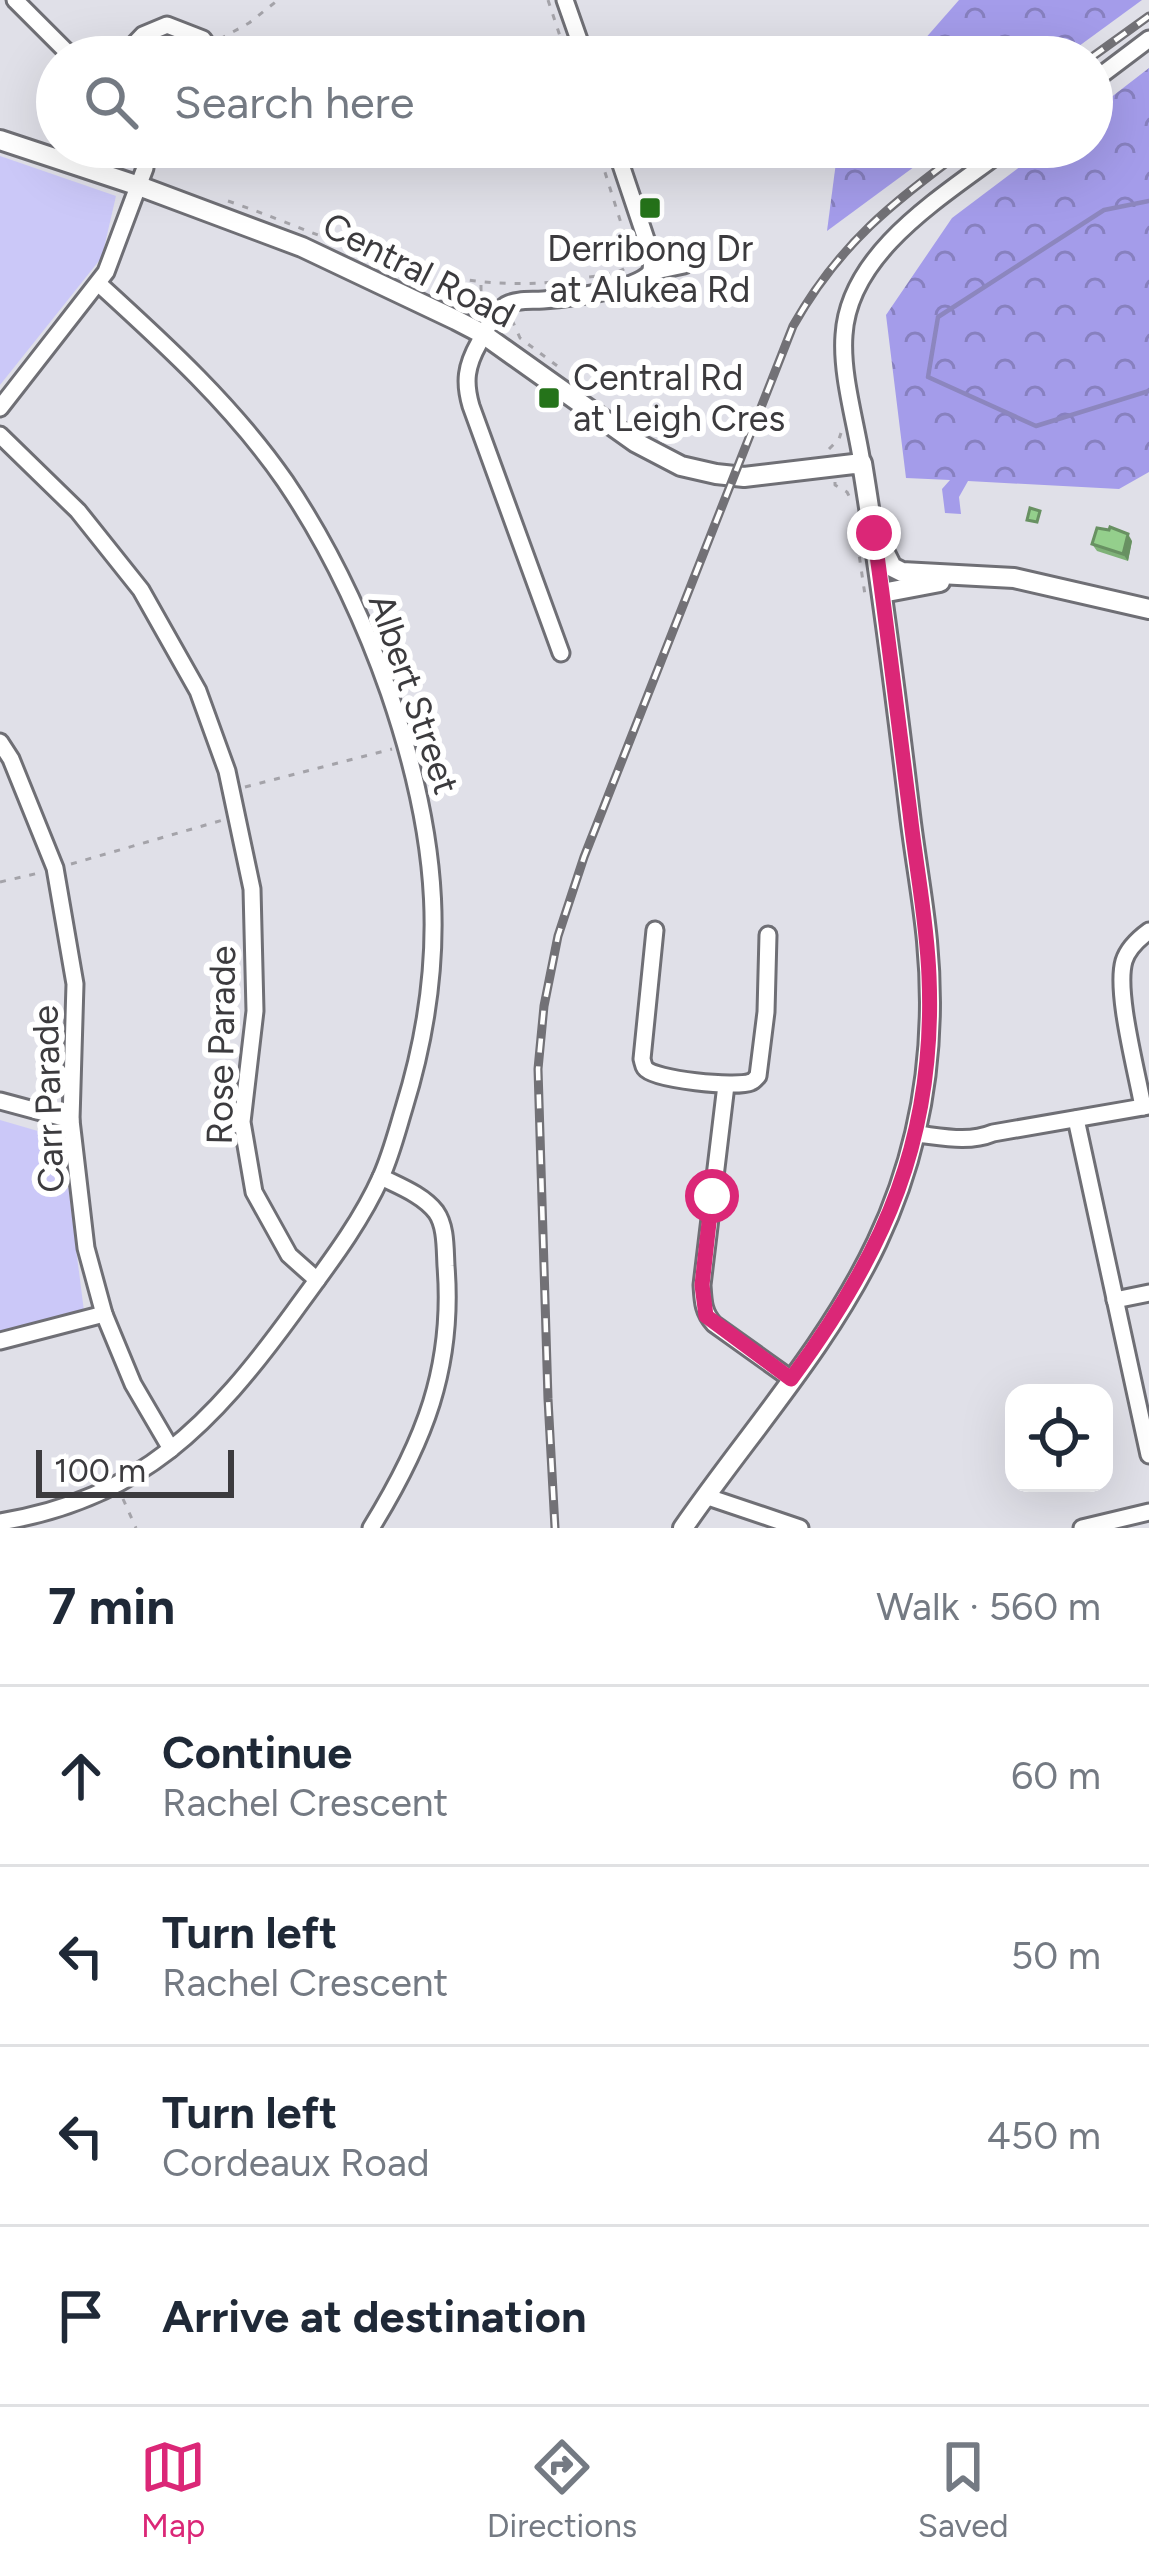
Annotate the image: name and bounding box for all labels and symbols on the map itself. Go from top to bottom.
marker: Derribong Dr at Alukea Rd [637,195,663,221]
street label: Central Road [316,203,522,337]
place label: Derribong Dr at Alukea Rd [547,227,753,311]
place label: Central Rd at Leigh Cres [573,356,785,440]
marker: Central Rd at Leigh Cres [536,385,562,411]
route end [847,506,901,560]
street label: Albert Street [360,588,468,800]
street label: Rose Parade [198,945,244,1145]
street label: Carr Parade [23,1004,73,1194]
route start [685,1169,739,1223]
scale bar [36,1444,234,1497]

